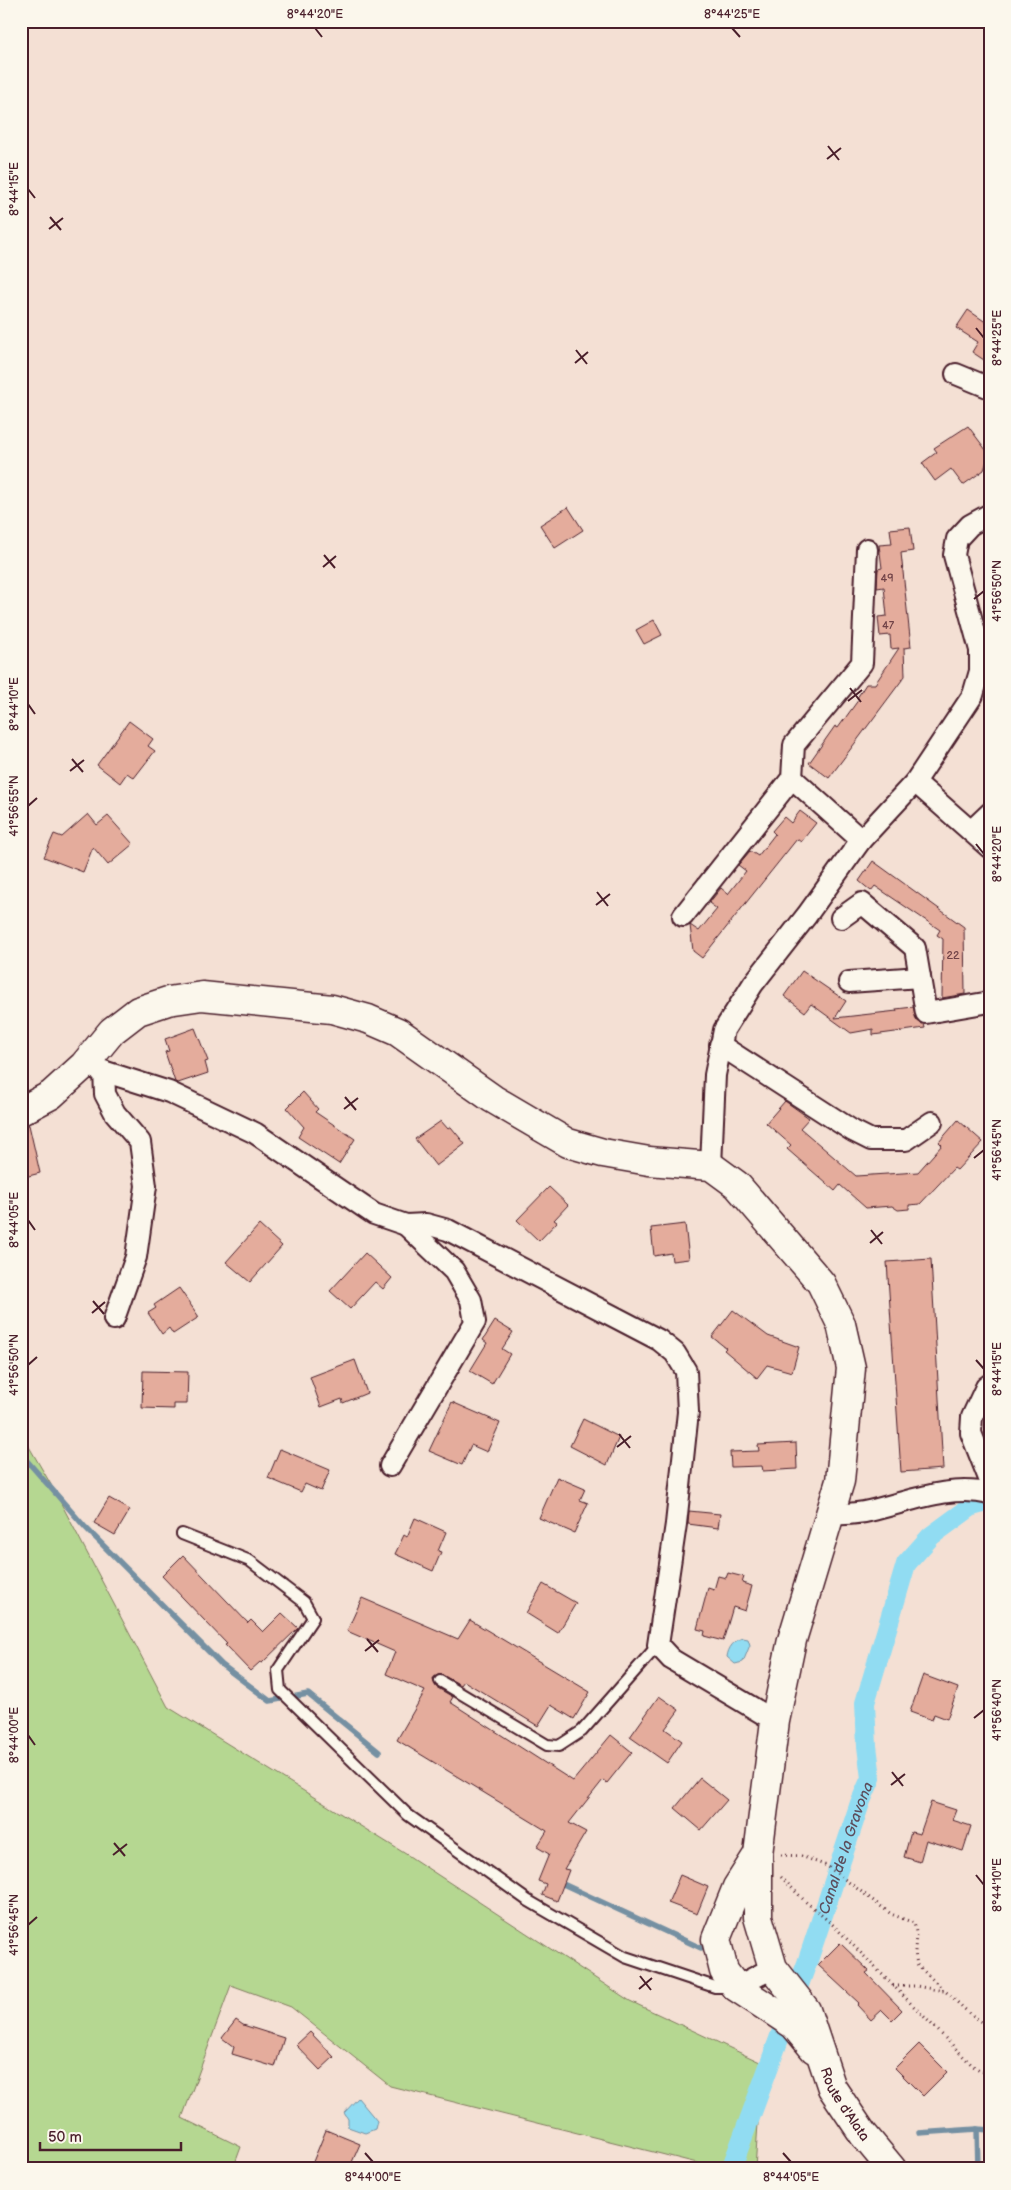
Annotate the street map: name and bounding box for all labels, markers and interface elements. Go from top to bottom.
text: 8°44'20"E [287,7,343,22]
text: 8°44'25"E [704,7,760,22]
text: 8°44'15"E [7,162,22,216]
text: 8°44'25"E [990,310,1005,366]
text: 41°56'50"N [990,560,1005,622]
house number: 49 [880,572,894,585]
house number: 47 [882,619,895,632]
text: 8°44'10"E [7,677,22,731]
text: 41°56'55"N [7,775,22,837]
text: 8°44'20"E [990,826,1005,882]
house number: 22 [947,949,960,962]
text: 41°56'45"N [990,1119,1005,1181]
text: 8°44'05"E [7,1192,22,1248]
text: 41°56'50"N [7,1334,22,1396]
text: 8°44'15"E [990,1342,1005,1396]
text: 41°56'40"N [990,1679,1005,1741]
text: 8°44'00"E [7,1707,22,1763]
water label: Canal de la Gravona [815,1779,878,1917]
text: 8°44'10"E [990,1858,1005,1912]
text: 41°56'45"N [7,1894,22,1956]
street label: Route d'Alata [817,2065,873,2145]
scale bar [40,2120,181,2152]
text: 50 m [48,2128,82,2147]
text: 8°44'00"E [345,2170,401,2185]
text: 8°44'05"E [763,2170,819,2185]

